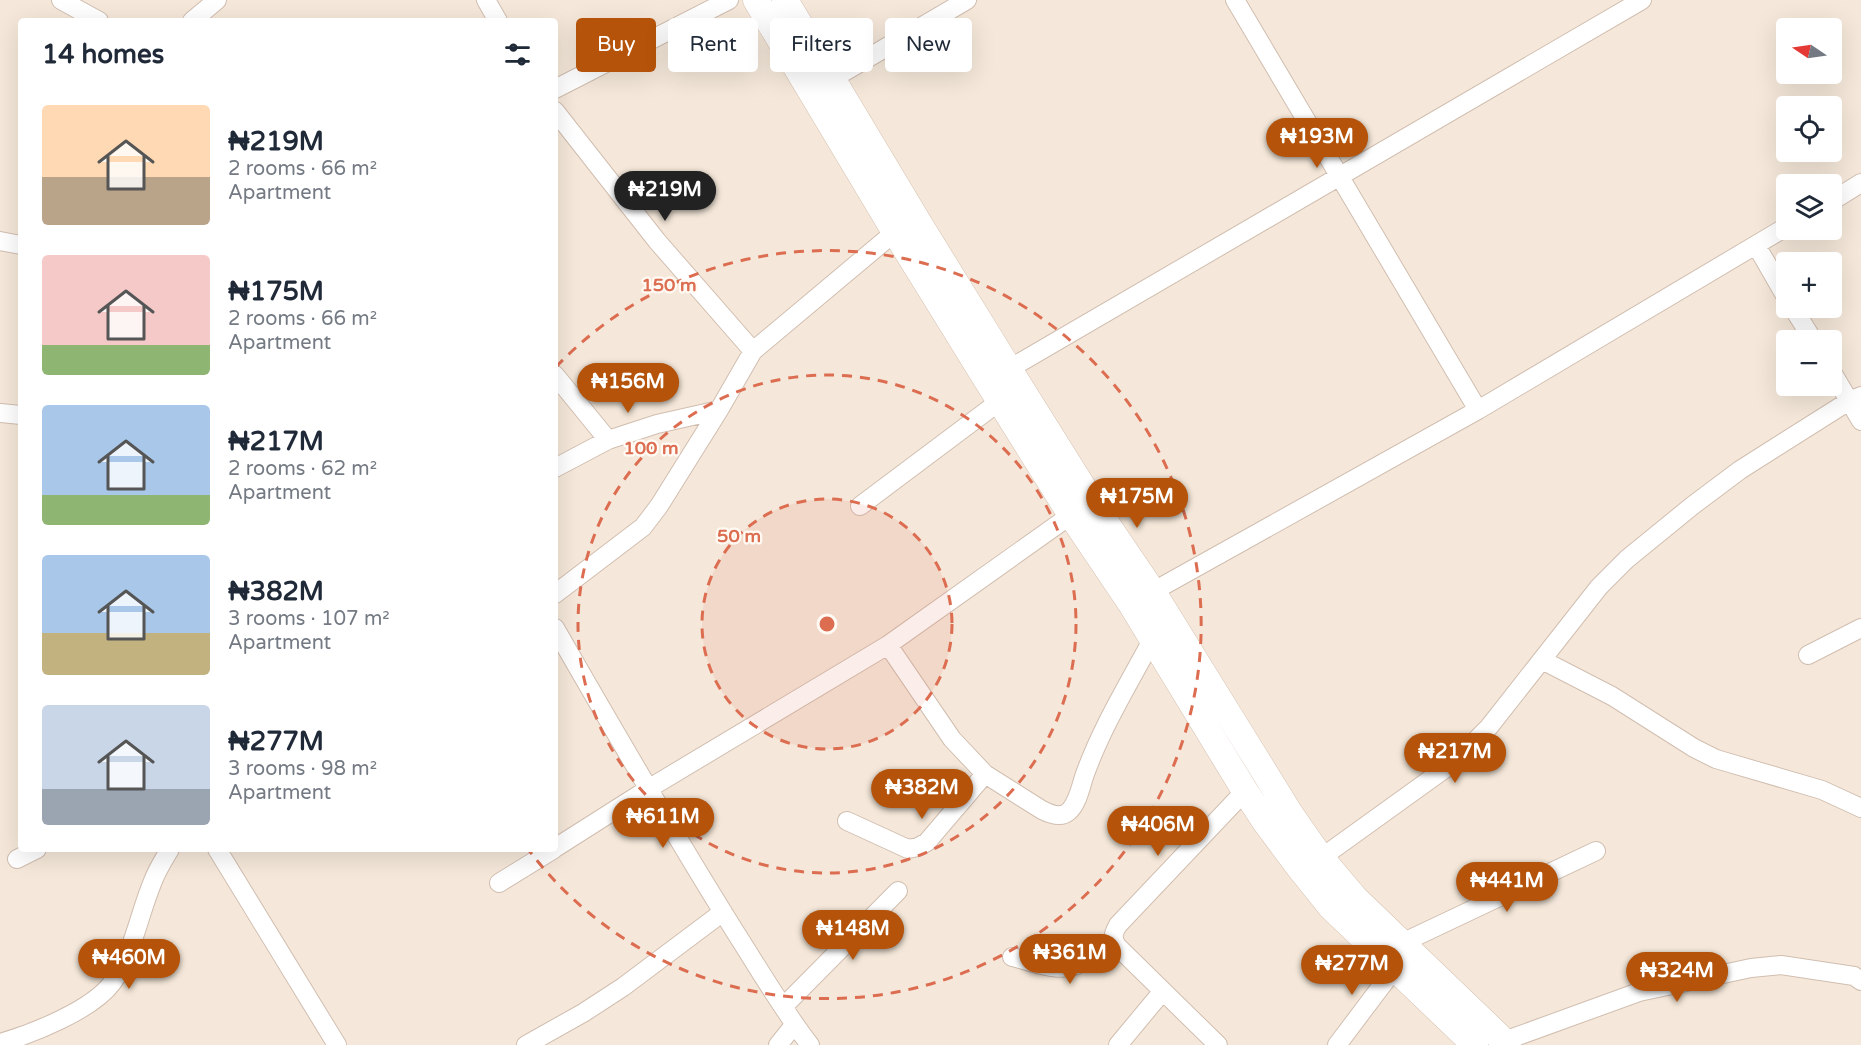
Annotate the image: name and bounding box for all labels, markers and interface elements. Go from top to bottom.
chip: Buy [576,18,656,72]
chip: Rent [668,18,758,72]
chip: Filters [770,18,873,72]
chip: New [885,18,972,72]
north arrow [1776,18,1842,84]
map controls [1776,18,1842,396]
icon: filters [501,38,534,71]
text: 14 homes [42,39,164,70]
button: locate [1776,96,1842,162]
pin: ₦193M [1275,118,1359,169]
text: ₦193M [1280,125,1354,149]
text: ₦219M [228,126,324,157]
icon: home [90,129,162,201]
text: 2 rooms · 66 m² [228,157,377,181]
pin: ₦219M [623,171,707,222]
button: layers [1776,174,1842,240]
text: ₦219M [628,178,702,202]
text: Apartment [228,181,331,205]
button: + [1776,252,1842,318]
text: 150 m [641,274,697,296]
text: ₦175M [228,276,324,307]
icon: home [90,279,162,351]
text: 2 rooms · 66 m² [228,307,377,331]
button: − [1776,330,1842,396]
text: Apartment [228,331,331,355]
pin: ₦156M [586,363,670,414]
text: ₦156M [591,370,665,394]
text: ₦217M [228,426,324,457]
icon: home [90,429,162,501]
text: 100 m [623,437,679,459]
text: 2 rooms · 62 m² [228,457,377,481]
pin: ₦175M [1095,478,1179,529]
text: Apartment [228,481,331,505]
text: ₦175M [1100,485,1174,509]
text: 50 m [717,525,761,547]
text: ₦382M [228,576,324,607]
icon: home [90,579,162,651]
text: 3 rooms · 107 m² [228,607,390,631]
centre of rings [817,614,837,634]
text: Apartment [228,631,331,655]
text: ₦277M [228,726,324,757]
icon: home [90,729,162,801]
pin: ₦217M [1413,733,1497,784]
text: ₦217M [1418,740,1492,764]
text: 3 rooms · 98 m² [228,757,377,781]
pin: ₦382M [880,769,964,820]
text: ₦382M [885,776,959,800]
text: Apartment [228,781,331,805]
pin: ₦611M [621,798,705,849]
text: ₦611M [626,805,700,829]
pin: ₦406M [1116,806,1200,857]
text: ₦406M [1121,813,1195,837]
pin: ₦441M [1465,862,1549,913]
text: ₦441M [1470,869,1544,893]
pin: ₦148M [811,910,895,961]
text: ₦148M [816,917,890,941]
pin: ₦361M [1028,934,1112,985]
pin: ₦460M [87,939,171,990]
text: ₦361M [1033,941,1107,965]
pin: ₦277M [1310,945,1394,996]
text: ₦460M [92,946,166,970]
text: ₦277M [1315,952,1389,976]
pin: ₦324M [1635,952,1719,1003]
text: ₦324M [1640,959,1714,983]

